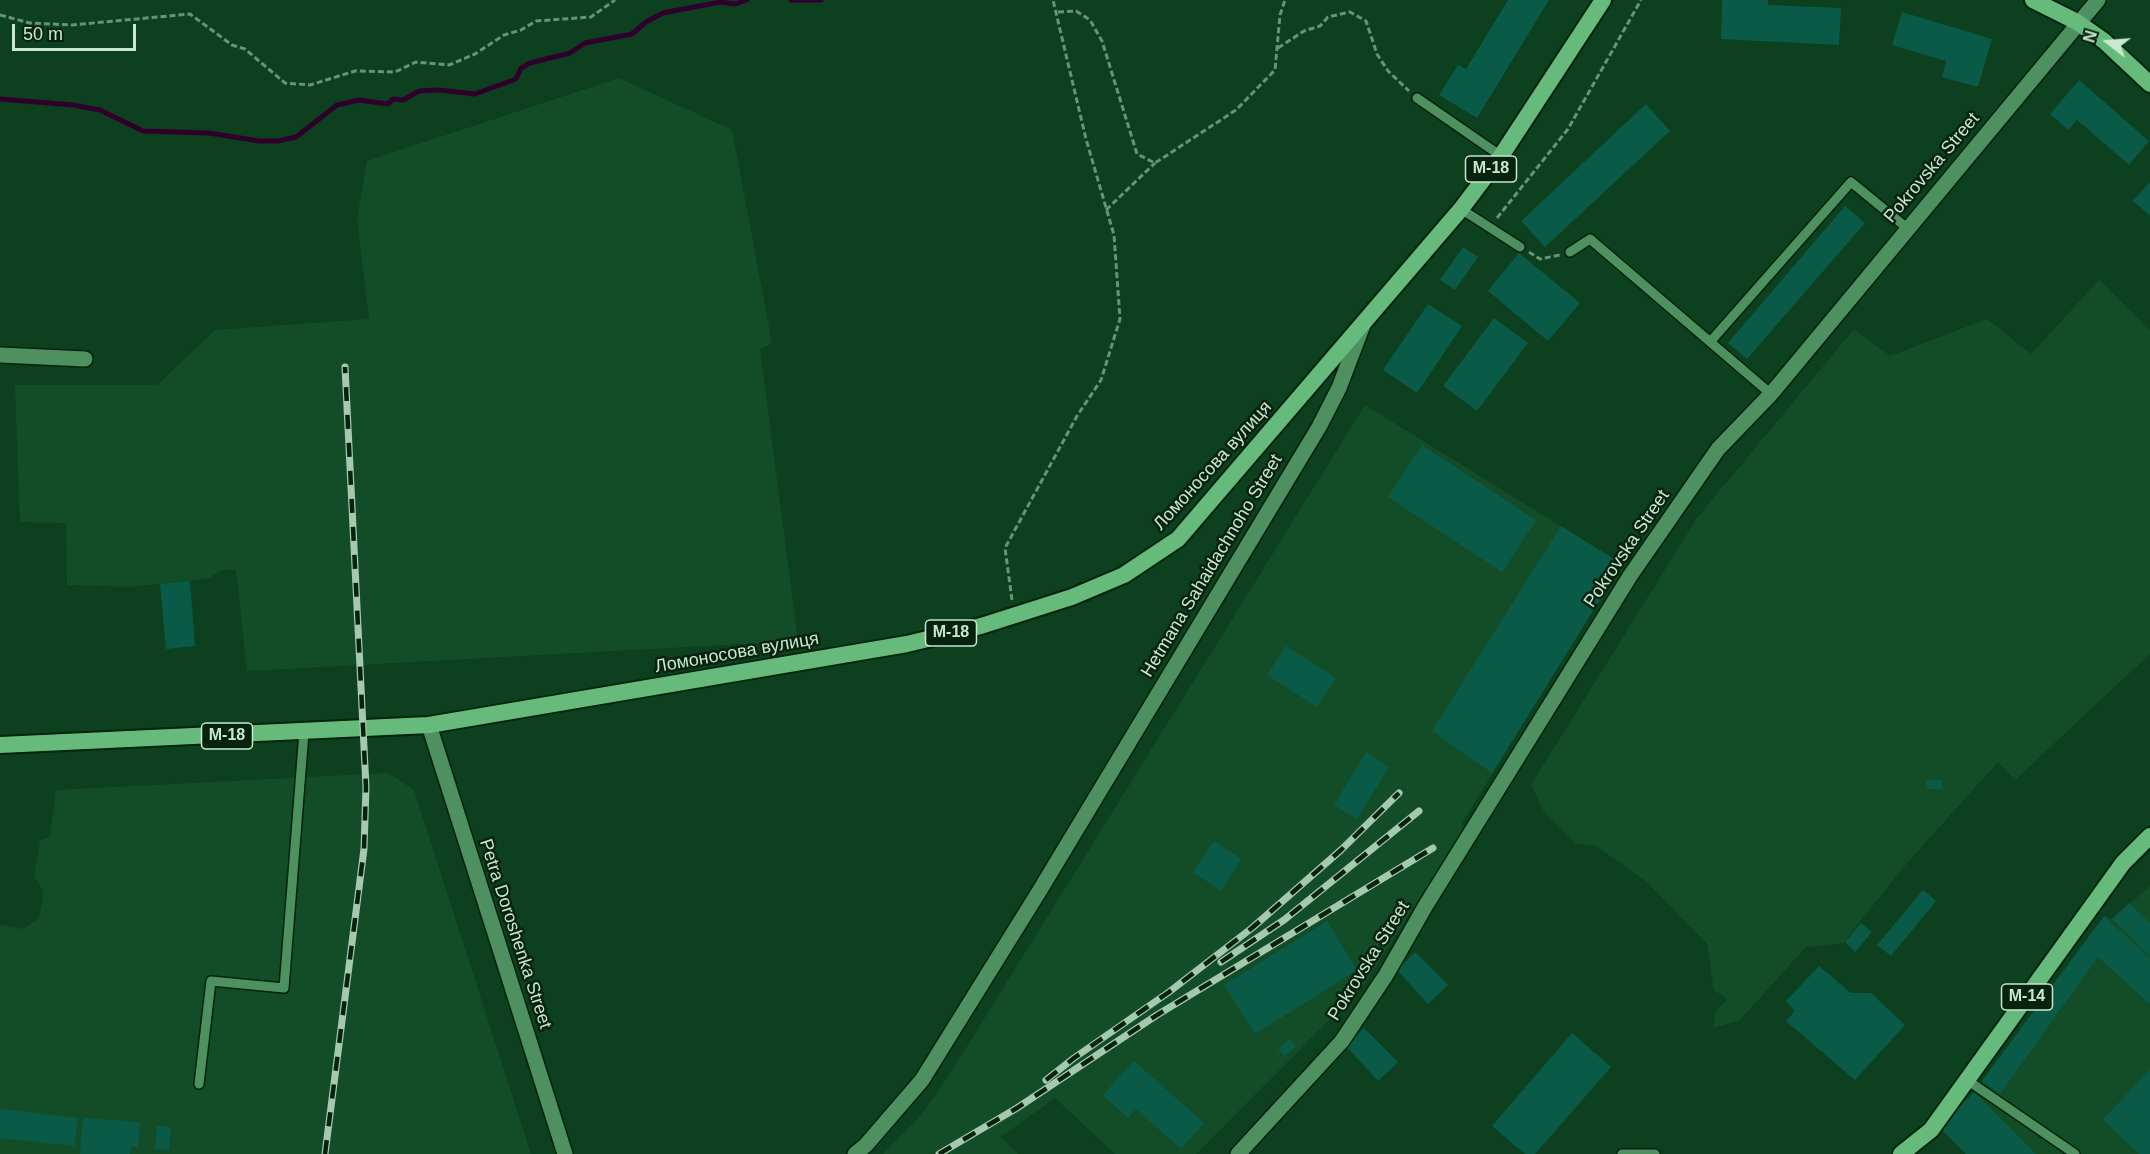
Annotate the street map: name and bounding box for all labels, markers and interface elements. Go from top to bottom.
scale bar [15,12,140,50]
north arrow [2078,12,2138,72]
text: 50 m [23,24,63,44]
text: N [2080,29,2100,45]
street label: Pokrovska Street [1880,109,1984,227]
road number: М-18 [1466,156,1516,182]
street label: Ломоносова вулиця [1149,397,1277,535]
street label: Hetmana Sahaidachnoho Street [1137,451,1287,681]
street label: Pokrovska Street [1580,486,1674,612]
road number: М-18 [926,620,976,646]
street label: Ломоносова вулиця [653,628,821,678]
road number: М-18 [202,723,252,749]
street label: Petra Doroshenka Street [474,836,556,1032]
street label: Pokrovska Street [1324,897,1414,1025]
road number: М-14 [2002,984,2052,1010]

